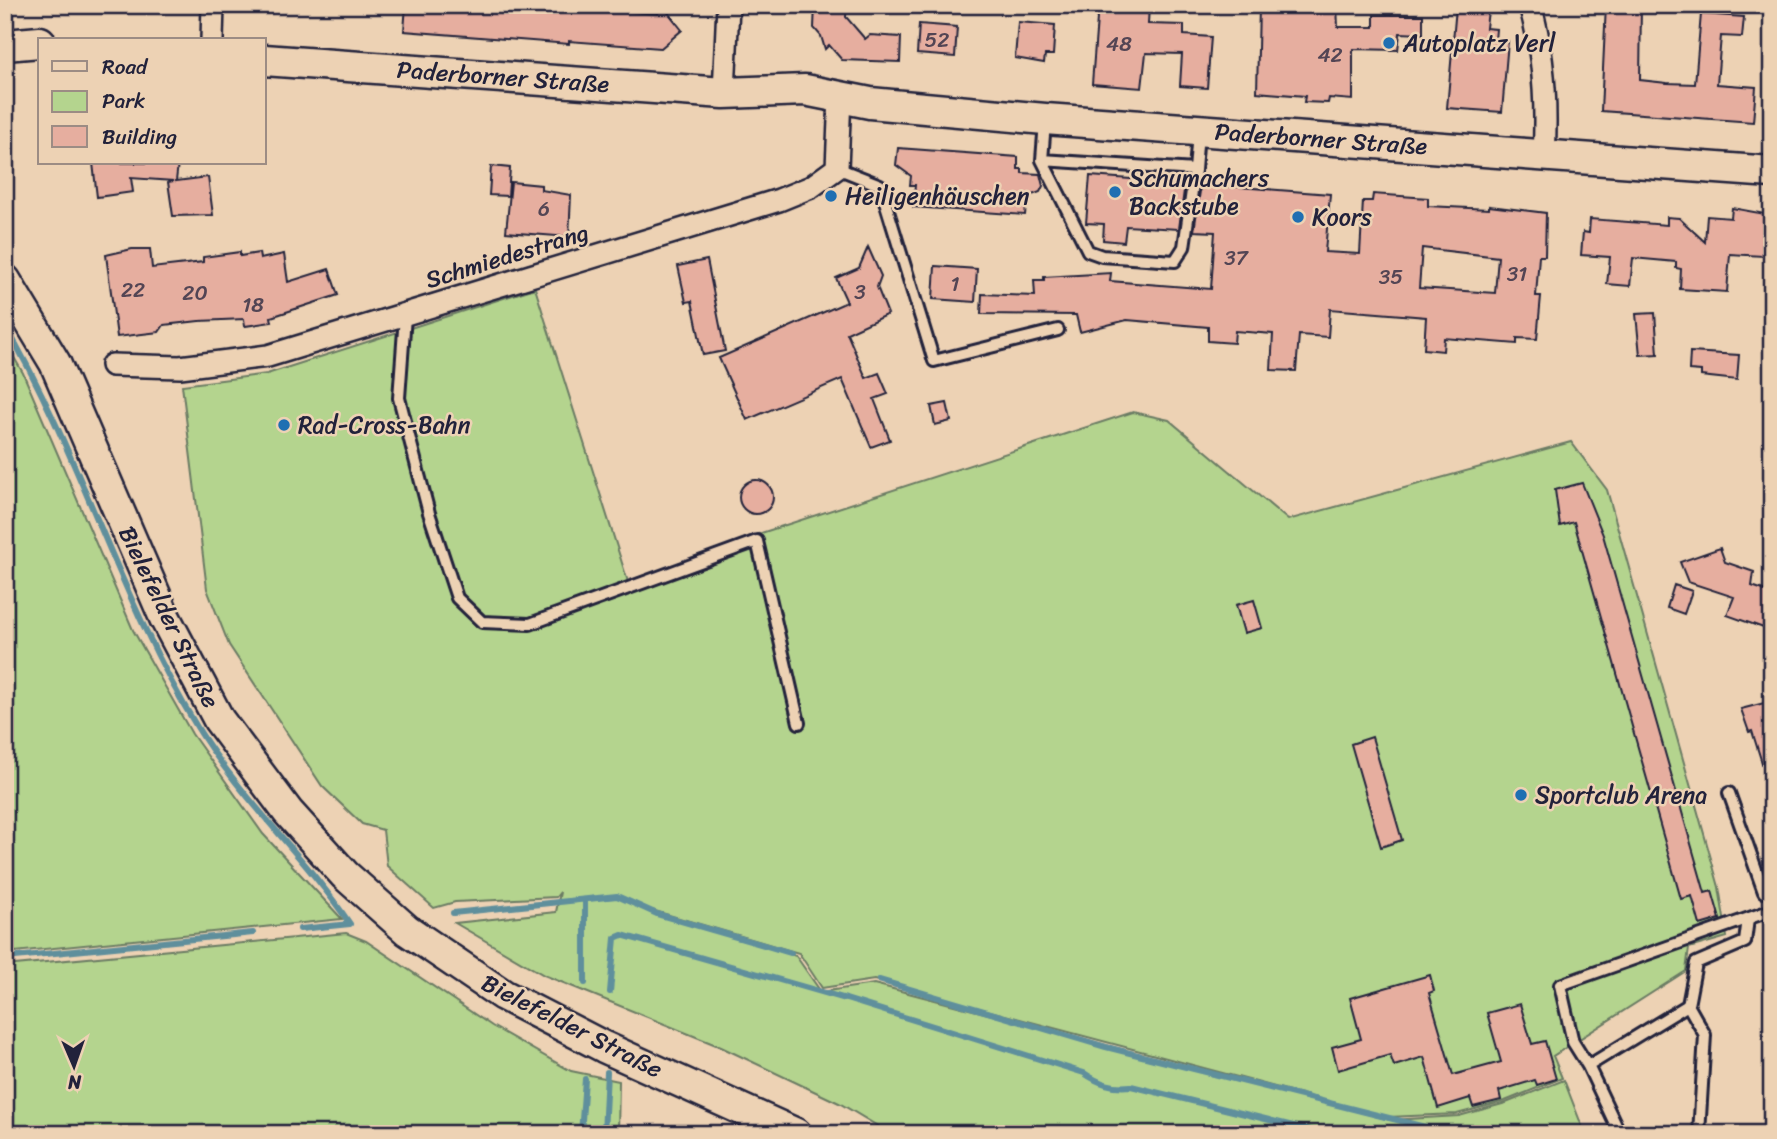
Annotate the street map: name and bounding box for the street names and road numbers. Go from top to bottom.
street label: Paderborner Straße [395,49,611,105]
street label: Paderborner Straße [1213,111,1429,167]
street label: Schmiedestrang [420,211,594,301]
street label: Bielefelder Straße [107,518,231,716]
street label: Bielefelder Straße [474,962,670,1090]

